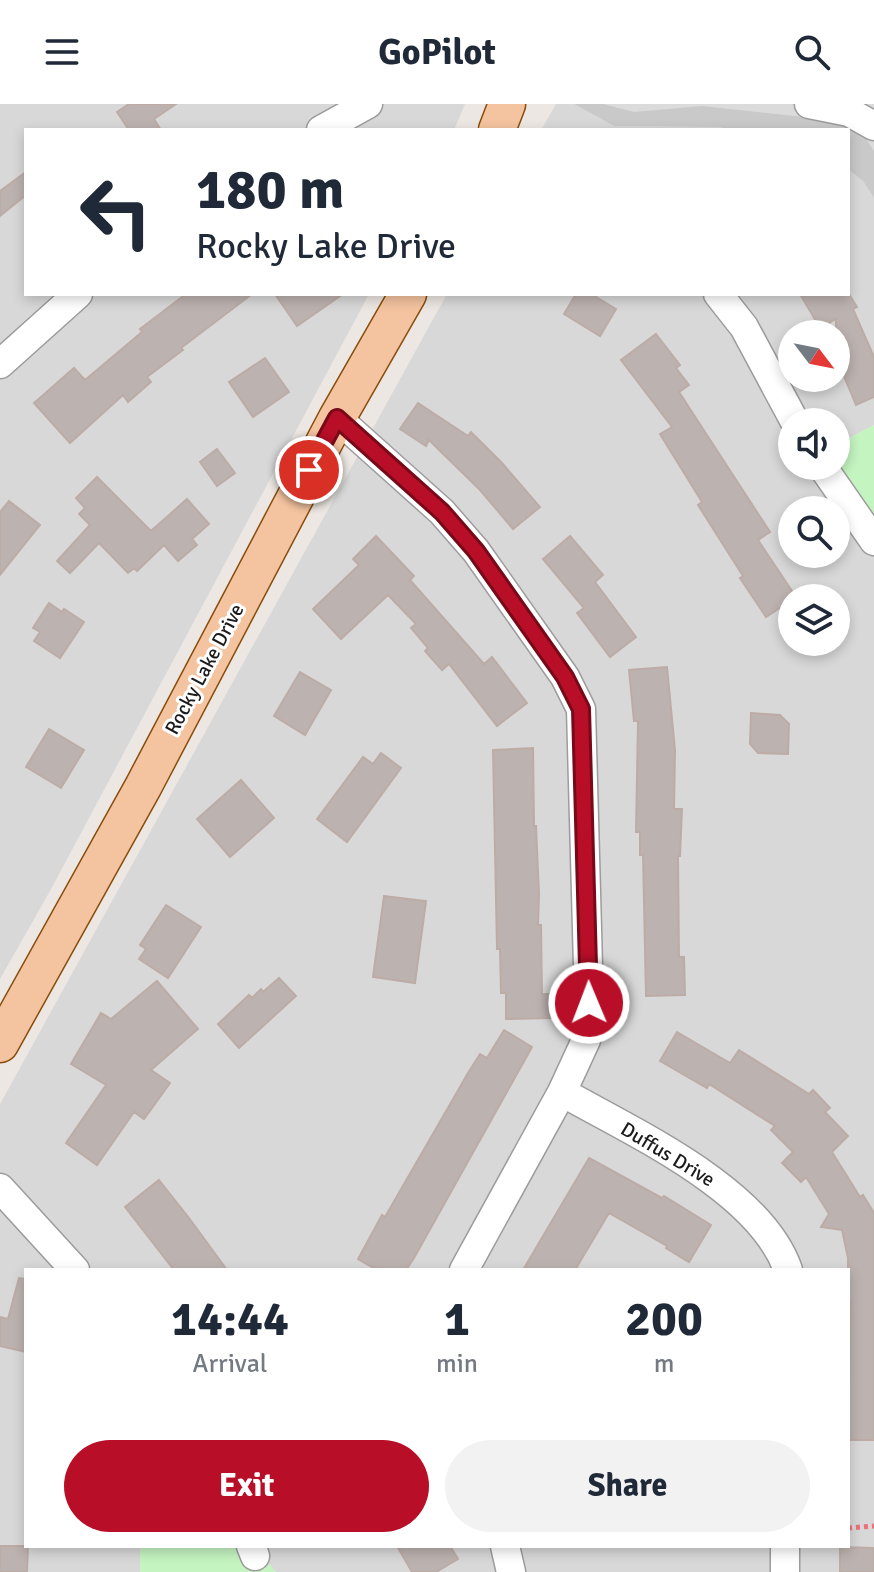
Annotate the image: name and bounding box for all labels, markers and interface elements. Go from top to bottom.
icon: menu [40,30,84,74]
text: GoPilot [378,30,496,75]
icon: search [790,30,834,74]
text: 180 m [196,155,344,224]
icon: left [64,160,168,264]
text: Rocky Lake Drive [196,224,456,269]
north arrow [778,320,850,392]
map controls [778,320,850,656]
button: sound [778,408,850,480]
pin [275,436,343,504]
icon: arrive [287,448,331,492]
button: search [778,496,850,568]
button: layers [778,584,850,656]
street label: Rocky Lake Drive [159,600,249,739]
position arrow [547,961,631,1045]
street label: Duffus Drive [616,1117,719,1192]
text: 14:44 [171,1290,289,1349]
text: 1 [444,1290,470,1349]
text: 200 [625,1290,703,1349]
text: Arrival [193,1348,267,1380]
text: min [436,1348,478,1380]
text: m [654,1348,674,1380]
button: Exit [64,1440,429,1532]
button: Share [445,1440,810,1532]

